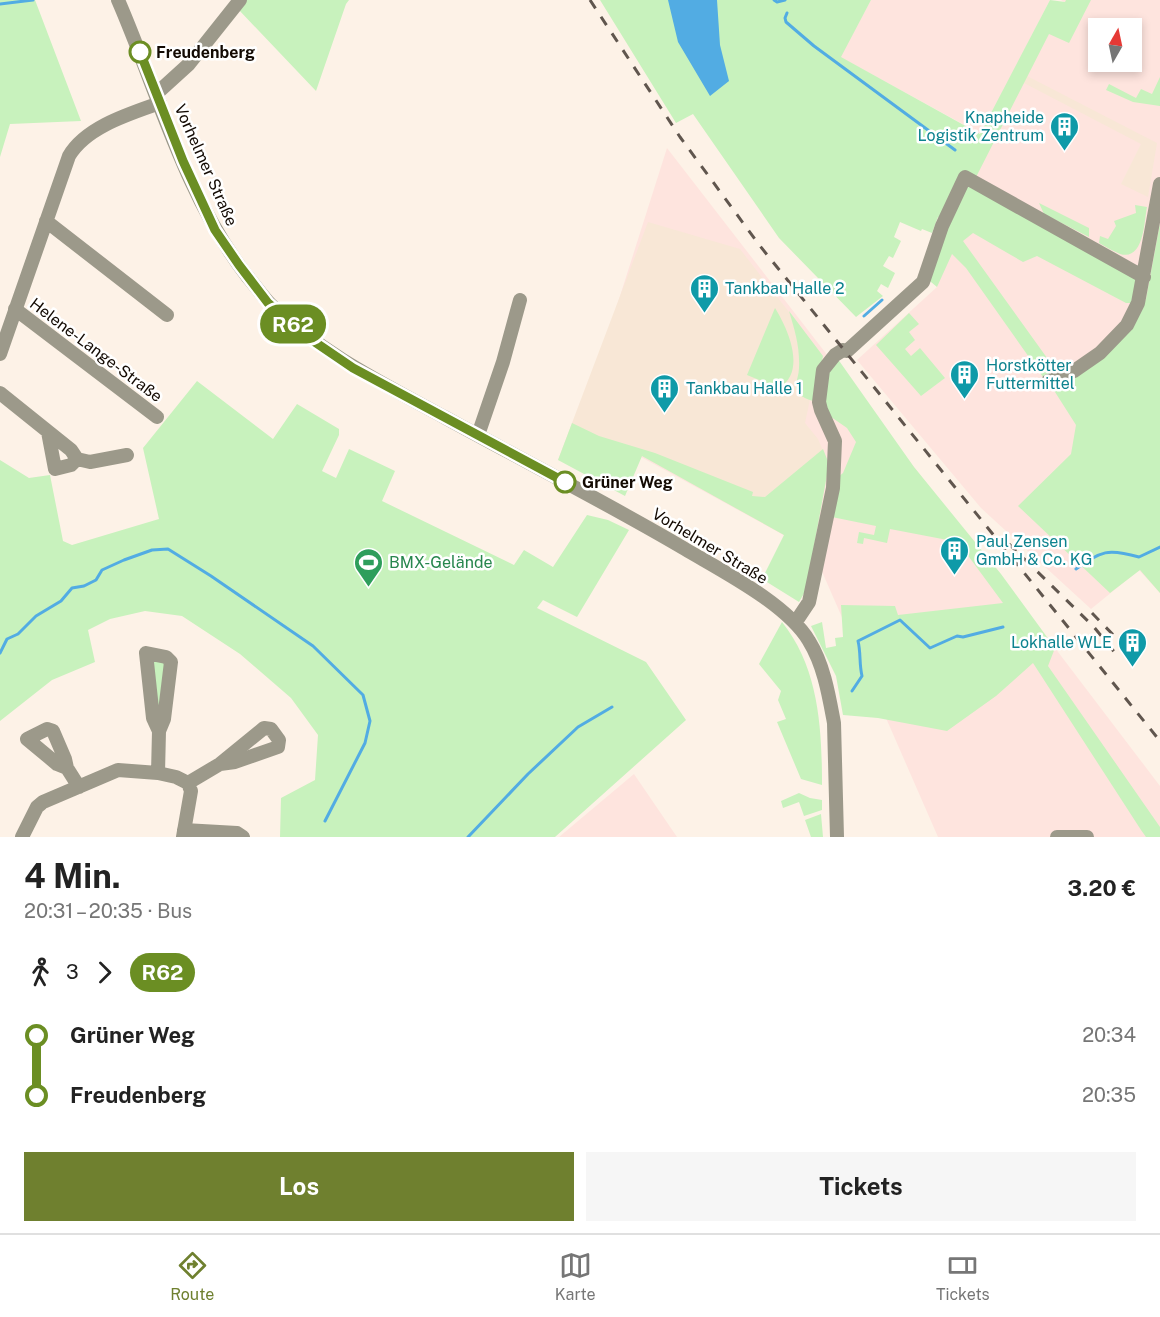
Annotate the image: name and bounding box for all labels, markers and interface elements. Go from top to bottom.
north arrow [1088,18,1142,72]
map controls [1088,18,1142,72]
marker: Freudenberg [129,41,151,63]
place label: Freudenberg [156,43,255,62]
street label: Vorhelmer Straße [171,101,241,229]
place label: Knapheide Logistik Zentrum [917,108,1044,145]
building icon: Knapheide Logistik Zentrum [1049,110,1081,152]
building icon: Tankbau Halle 2 [688,272,720,314]
place label: Tankbau Halle 2 [725,279,845,298]
street label: Helene-Lange-Straße [26,294,166,406]
line badge: R62 [258,304,328,344]
text: R62 [272,312,314,337]
place label: Horstkötter Futtermittel [986,356,1075,393]
building icon: Horstkötter Futtermittel [949,358,981,400]
building icon: Tankbau Halle 1 [649,372,681,414]
place label: Tankbau Halle 1 [686,379,803,398]
marker: Grüner Weg [554,471,576,493]
place label: Grüner Weg [582,473,673,492]
street label: Vorhelmer Straße [649,504,771,588]
place label: Paul Zensen GmbH & Co. KG [976,532,1092,569]
building icon: Paul Zensen GmbH & Co. KG [939,534,971,576]
sports icon: BMX-Gelände [352,546,384,588]
place label: BMX-Gelände [389,553,493,572]
building icon: Lokhalle WLE [1117,626,1149,668]
place label: Lokhalle WLE [1011,633,1112,652]
text: 4 Min. [24,857,121,895]
text: 3.20 € [1068,875,1136,901]
text: 20:31 – 20:35 · Bus [24,899,192,923]
icon: walk [24,956,57,989]
icon: forward [88,956,121,989]
text: 3 [66,960,79,984]
text: R62 [142,960,183,985]
text: Grüner Weg [70,1022,195,1048]
text: 20:34 [1082,1023,1136,1047]
text: Freudenberg [70,1082,206,1108]
text: 20:35 [1082,1083,1136,1107]
button: Los [24,1152,574,1221]
button: Tickets [586,1152,1136,1221]
tab: Route [170,1249,214,1304]
tab: Karte [555,1249,596,1304]
tab: Tickets [936,1249,990,1304]

